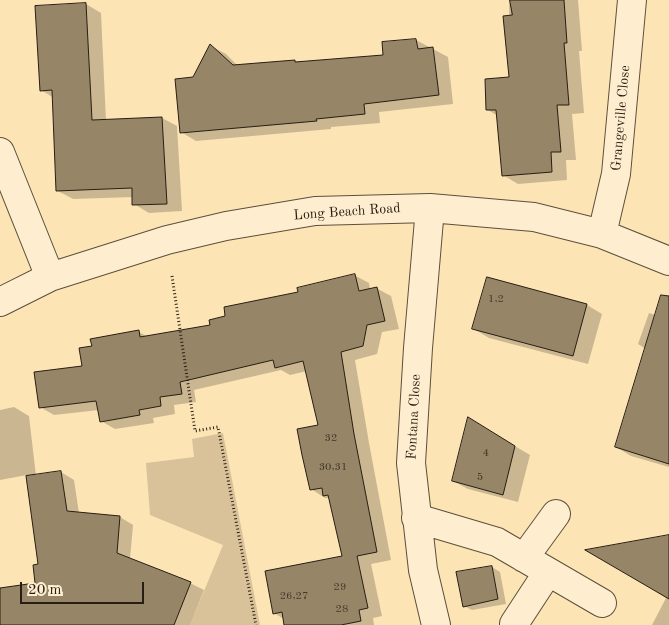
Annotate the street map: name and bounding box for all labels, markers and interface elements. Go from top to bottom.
street label: Grangeville Close [608,64,634,172]
street label: Long Beach Road [293,200,401,224]
house number: 1,2 [488,292,504,306]
street label: Fontana Close [403,374,425,460]
house number: 32 [325,431,337,445]
house number: 4 [483,446,489,460]
house number: 30,31 [319,460,347,474]
house number: 5 [477,470,483,484]
scale bar [22,572,146,604]
house number: 29 [334,580,346,594]
text: 20 m [28,583,62,598]
house number: 26,27 [280,589,308,603]
house number: 28 [336,602,348,616]

